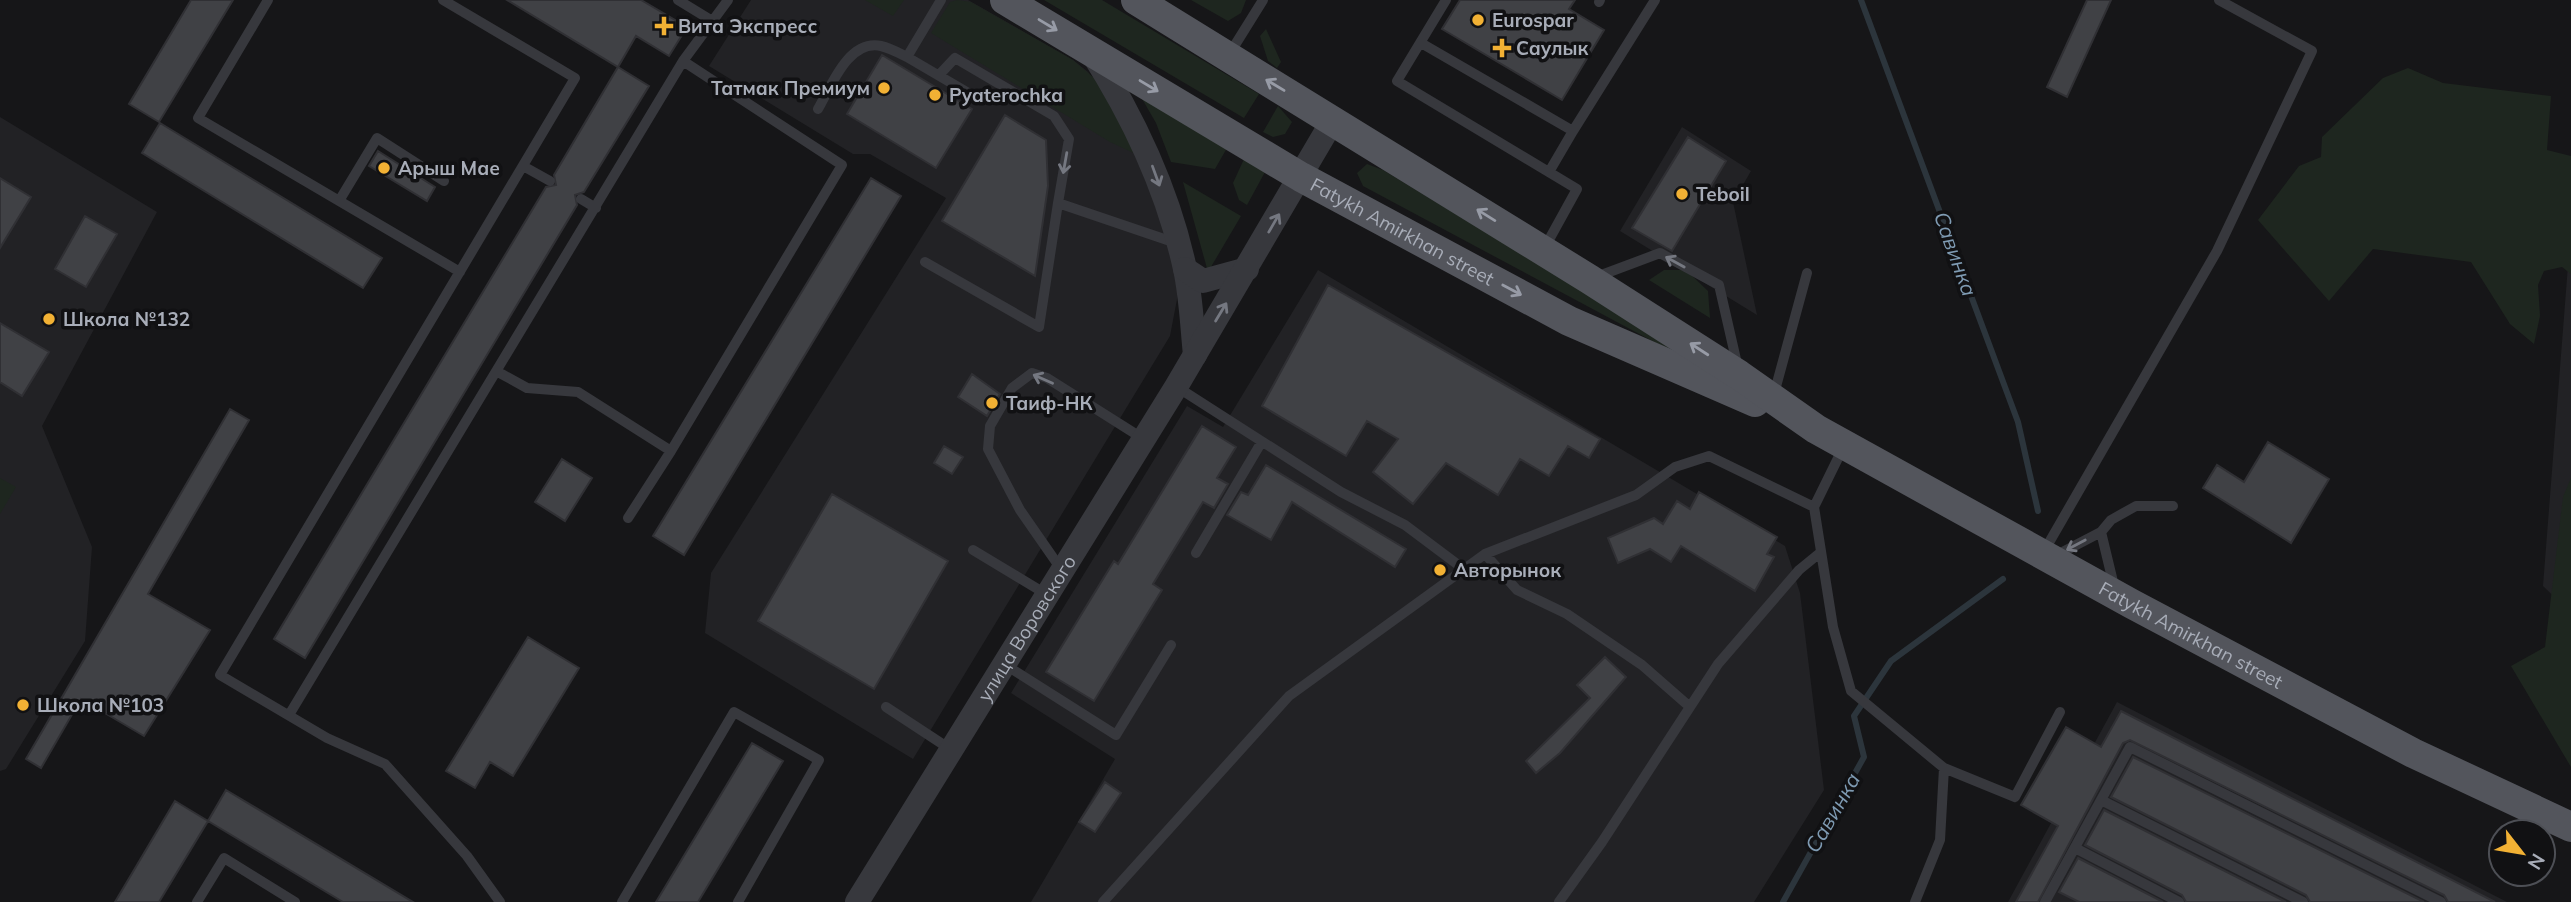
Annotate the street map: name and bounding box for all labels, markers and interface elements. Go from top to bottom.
place label: Eurospar [1492,8,1574,32]
marker: Eurospar [1470,12,1486,28]
place label: Вита Экспресс [678,14,817,38]
marker: Вита Экспресс [656,18,672,34]
one-way arrow [1037,19,1057,33]
place label: Саулык [1516,36,1588,60]
marker: Саулык [1494,40,1510,56]
place label: Татмак Премиум [711,76,870,100]
one-way arrow [1265,78,1285,92]
marker: Татмак Премиум [876,80,892,96]
one-way arrow [1138,80,1158,94]
place label: Pyaterochka [949,83,1063,107]
marker: Pyaterochka [927,87,943,103]
one-way arrow [1058,151,1071,174]
place label: Арыш Мае [398,156,500,180]
marker: Арыш Мае [376,160,392,176]
one-way arrow [1151,164,1163,186]
street label: Fatykh Amirkhan street [1306,172,1499,291]
place label: Teboil [1696,182,1750,206]
marker: Teboil [1674,186,1690,202]
one-way arrow [1477,207,1497,221]
water label: Савинка [1929,208,1983,300]
one-way arrow [1267,214,1281,234]
one-way arrow [1665,254,1686,268]
one-way arrow [1501,284,1522,298]
one-way arrow [1215,302,1229,322]
place label: Школа №132 [63,307,190,331]
marker: Школа №132 [41,311,57,327]
one-way arrow [1690,342,1710,356]
one-way arrow [1032,371,1054,384]
place label: Таиф-НК [1006,391,1093,415]
marker: Таиф-НК [984,395,1000,411]
one-way arrow [2067,538,2087,552]
street label: улица Воровского [972,551,1081,706]
place label: Авторынок [1454,558,1561,582]
marker: Авторынок [1432,562,1448,578]
street label: Fatykh Amirkhan street [2095,576,2287,694]
place label: Школа №103 [37,693,164,717]
marker: Школа №103 [15,697,31,713]
water label: Савинка [1799,768,1865,857]
north arrow [2487,818,2557,888]
text: N [2523,849,2551,874]

